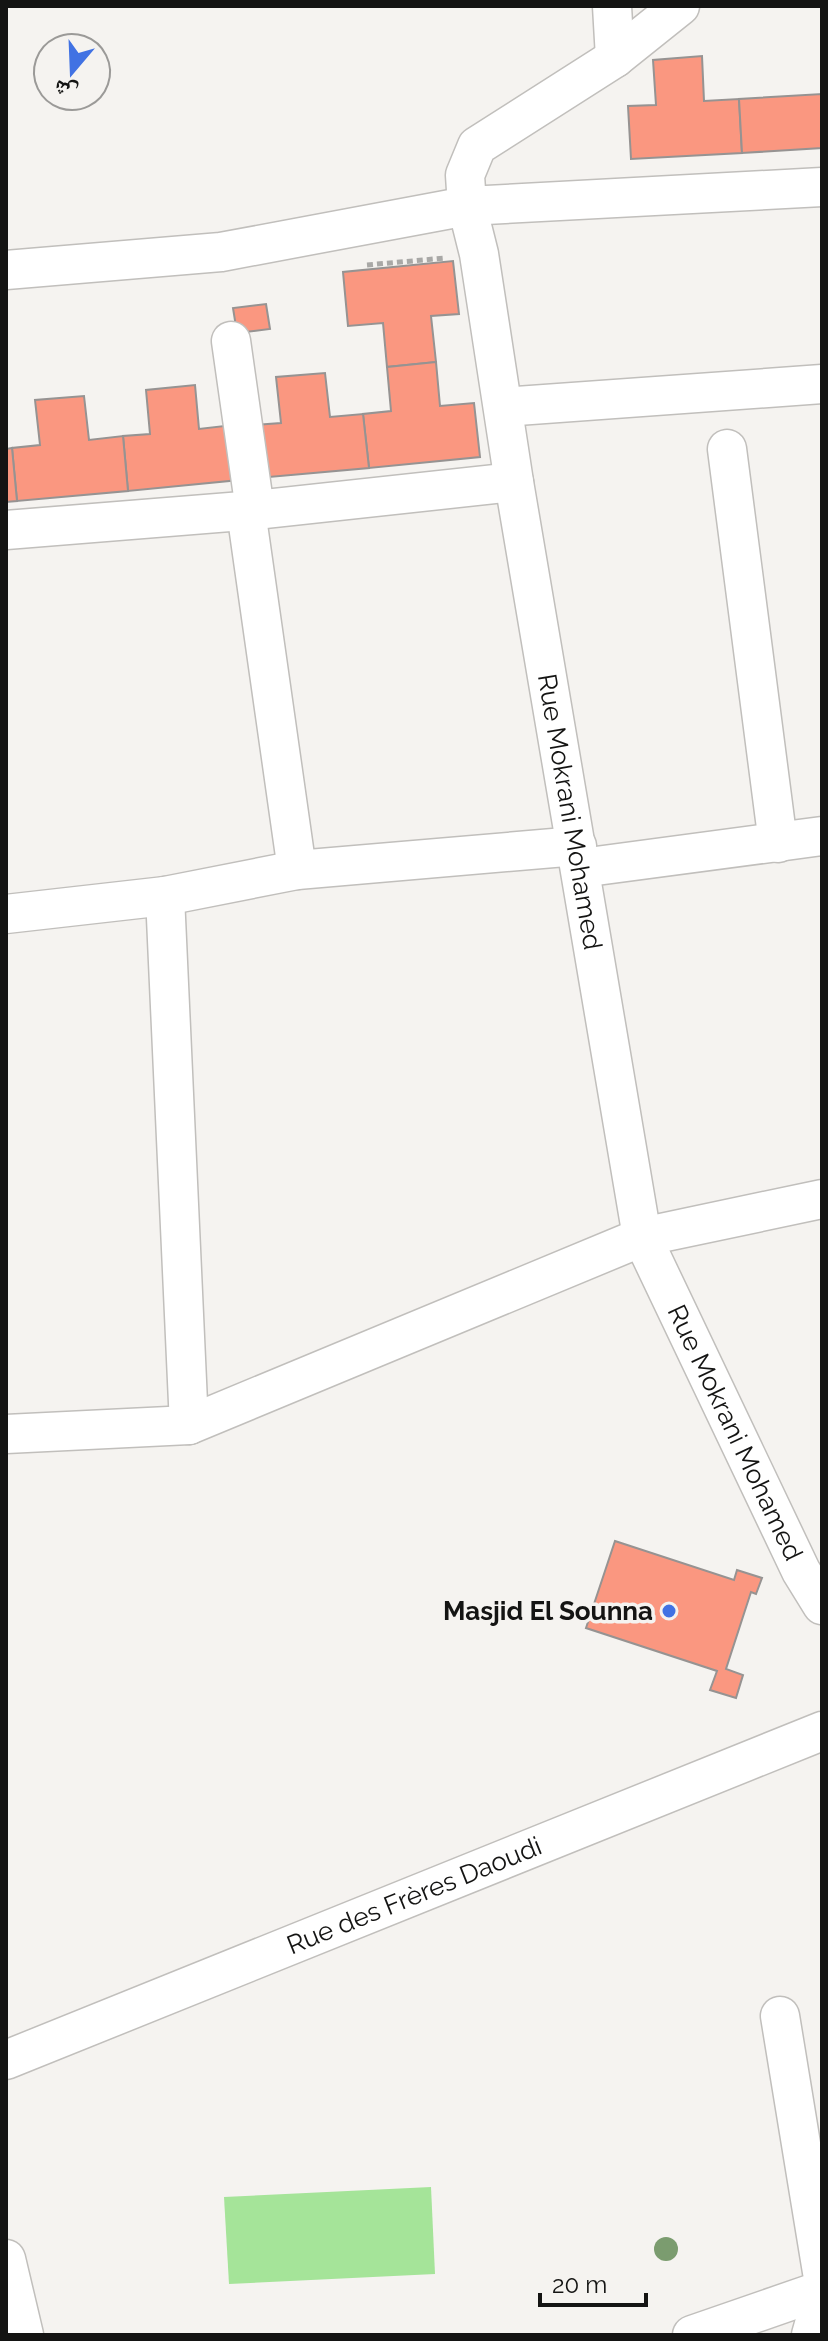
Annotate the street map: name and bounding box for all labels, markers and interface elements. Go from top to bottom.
north arrow [32,32,112,112]
text: ش [50,74,81,107]
street label: Rue Mokrani Mohamed [532,671,608,952]
street label: Rue Mokrani Mohamed [662,1300,809,1565]
place label: Masjid El Sounna [443,1596,653,1626]
marker: Masjid El Sounna [660,1602,678,1620]
street label: Rue des Frères Daoudi [282,1831,546,1960]
scale bar [540,2257,646,2307]
text: 20 m [552,2270,607,2299]

